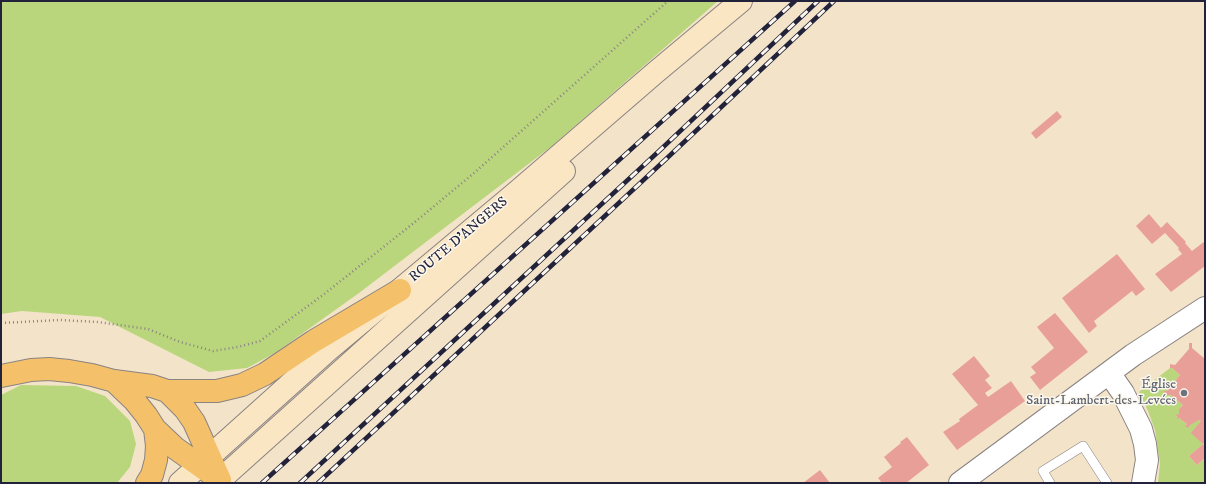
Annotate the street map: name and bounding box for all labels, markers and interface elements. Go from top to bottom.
street label: ROUTE D'ANGERS [406,194,512,286]
place label: Église Saint-Lambert-des-Levées [1026,377,1176,410]
marker: Église Saint-Lambert-des-Levées [1179,388,1189,398]

